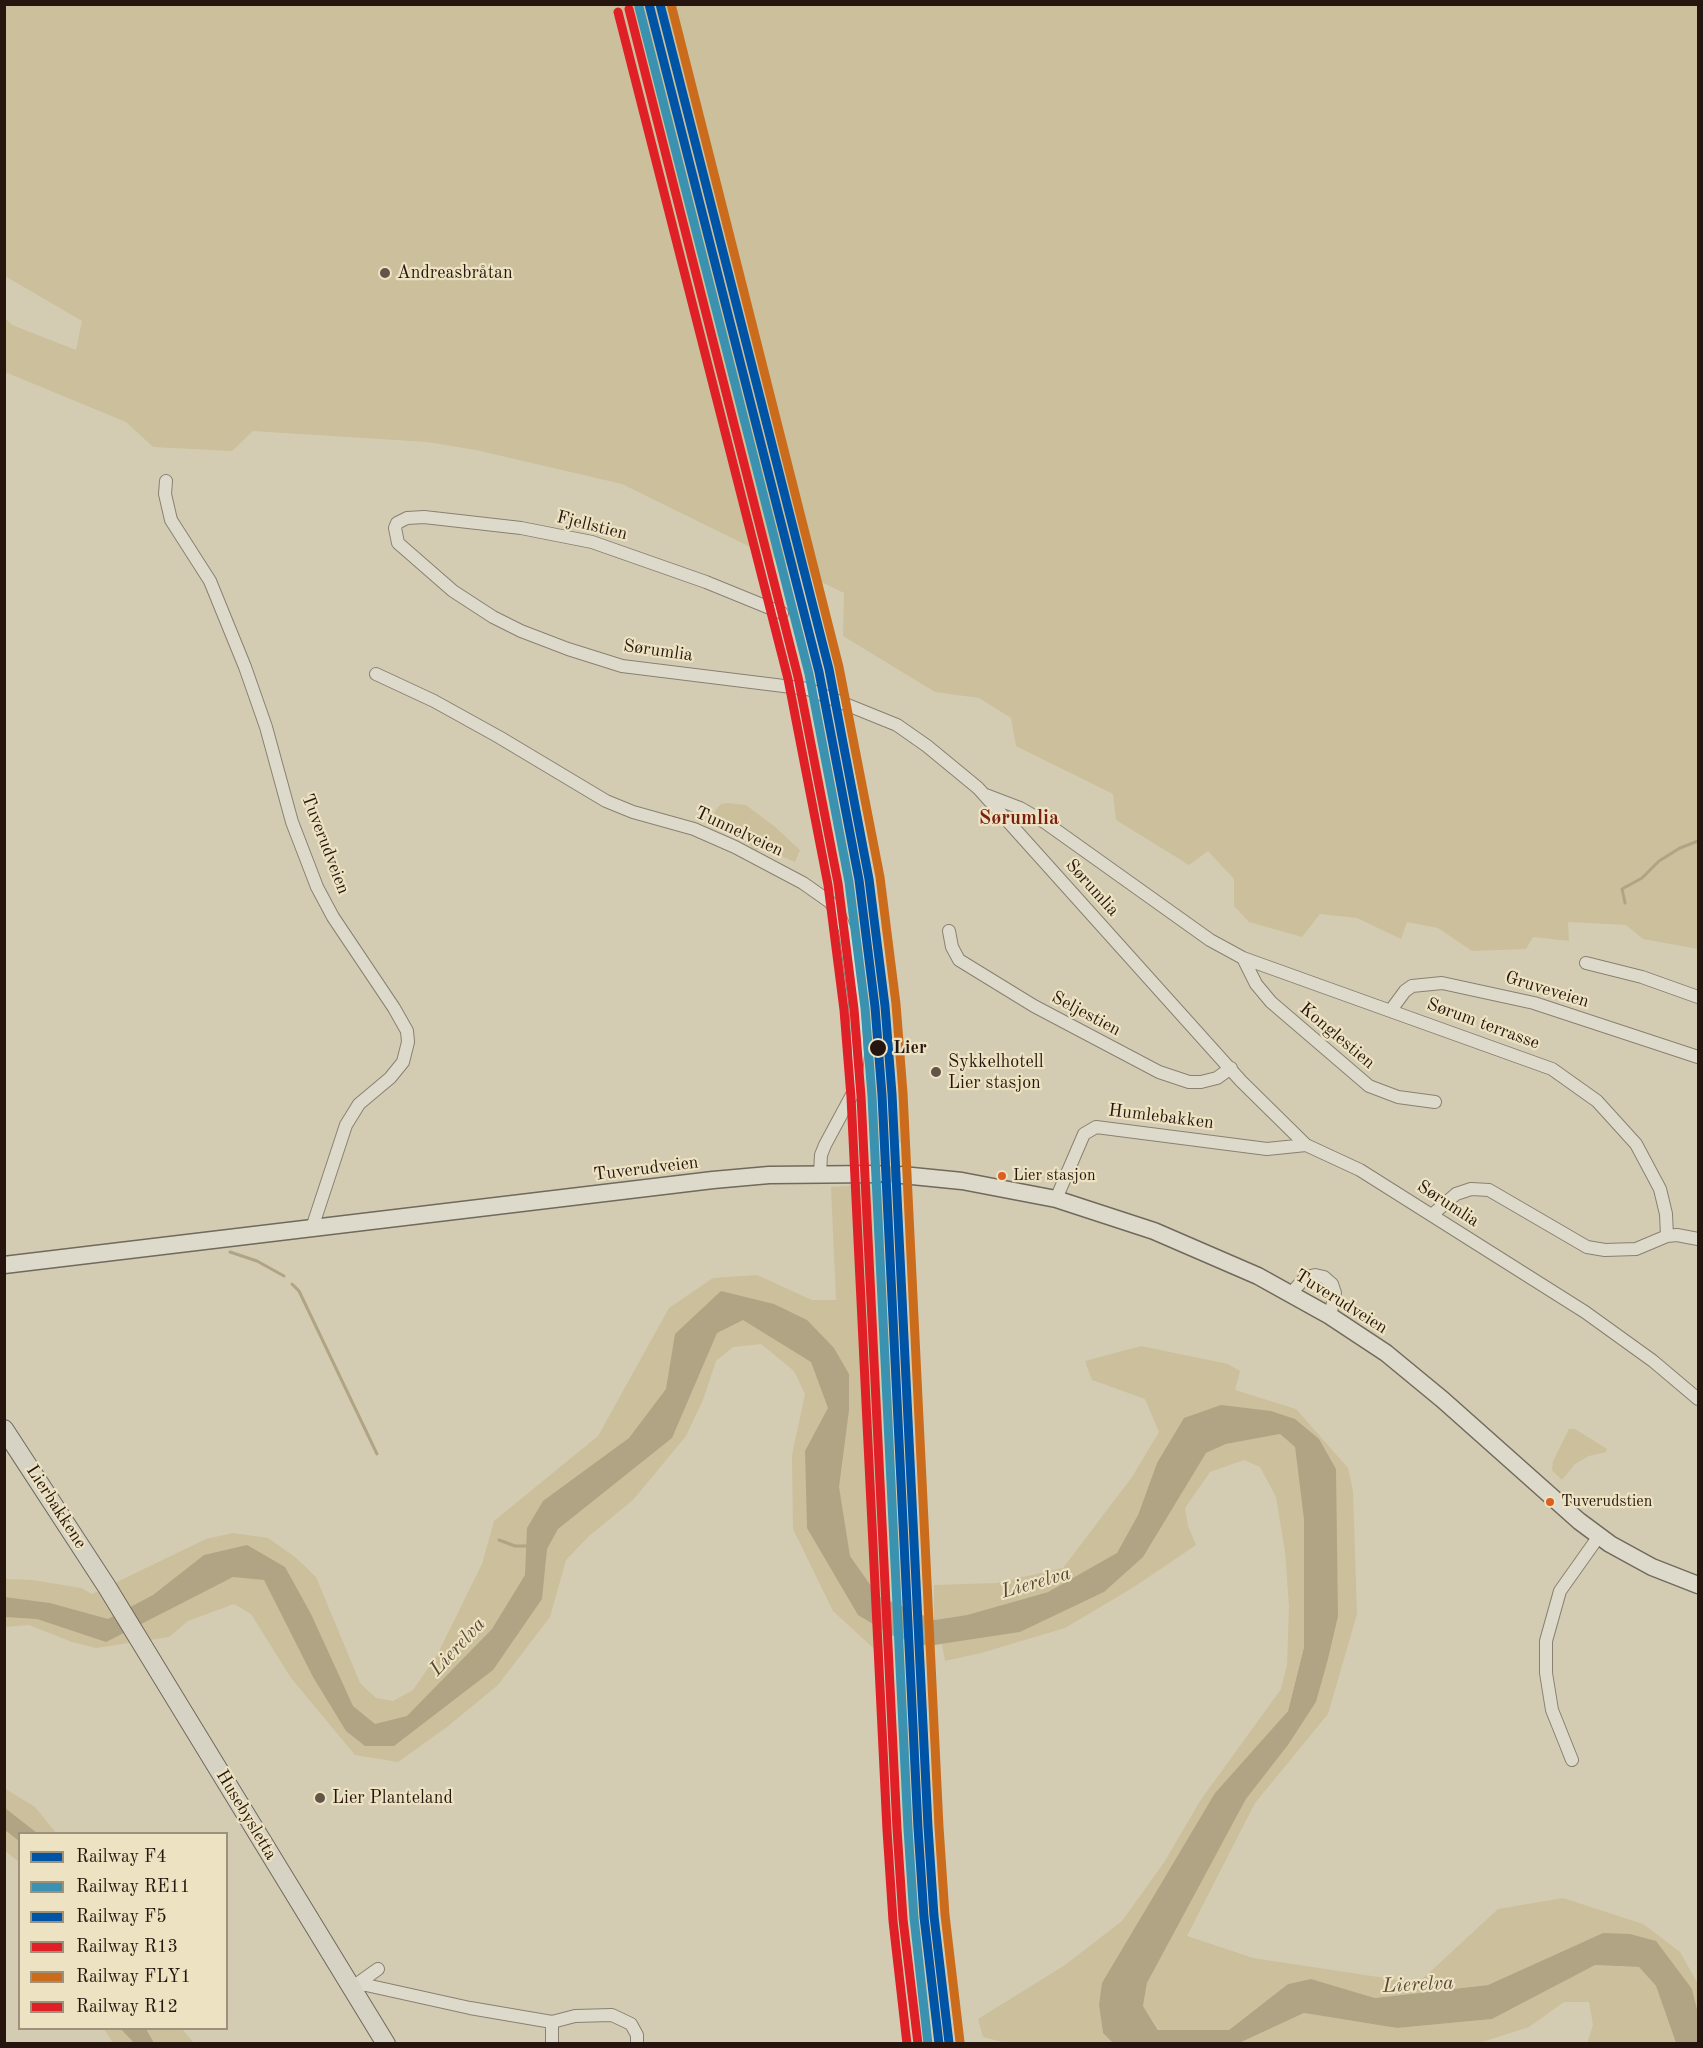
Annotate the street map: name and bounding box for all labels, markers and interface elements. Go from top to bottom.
place label: Andreasbråtan [397,262,513,284]
marker: Andreasbråtan [378,266,392,280]
street label: Fjellstien [554,507,630,545]
street label: Sørumlia [622,635,694,667]
street label: Tuverudveien [296,791,354,897]
street label: Tunnelveien [691,802,787,862]
district label: Sørumlia [979,807,1059,831]
street label: Sørumlia [1061,855,1123,921]
street label: Gruveveien [1502,967,1592,1013]
street label: Seljestien [1048,987,1124,1041]
street label: Sørum terrasse [1424,994,1542,1054]
street label: Konglestien [1295,998,1379,1074]
place label: Lier [893,1037,927,1059]
marker: Lier [868,1038,888,1058]
place label: Sykkelhotell Lier stasjon [948,1051,1044,1094]
marker: Sykkelhotell Lier stasjon [929,1065,943,1079]
street label: Humlebakken [1107,1100,1215,1134]
street label: Tuverudveien [592,1152,700,1186]
place label: Lier stasjon [1013,1166,1096,1186]
marker: Lier stasjon [996,1170,1008,1182]
street label: Sørumlia [1413,1176,1483,1232]
street label: Tuverudveien [1290,1265,1392,1339]
street label: Lierbakkene [21,1461,91,1553]
place label: Tuverudstien [1561,1492,1652,1512]
marker: Tuverudstien [1544,1496,1556,1508]
water label: Lierelva [998,1562,1074,1604]
water label: Lierelva [425,1613,491,1681]
street label: Husebysletta [211,1766,281,1864]
place label: Lier Planteland [332,1787,453,1809]
marker: Lier Planteland [313,1791,327,1805]
legend [18,1832,228,2030]
text: Railway F4 [76,1848,167,1866]
text: Railway RE11 [76,1878,190,1896]
text: Railway F5 [76,1908,167,1926]
text: Railway R13 [76,1938,178,1956]
text: Railway FLY1 [76,1968,191,1986]
water label: Lierelva [1382,1971,1454,1999]
text: Railway R12 [76,1998,178,2016]

